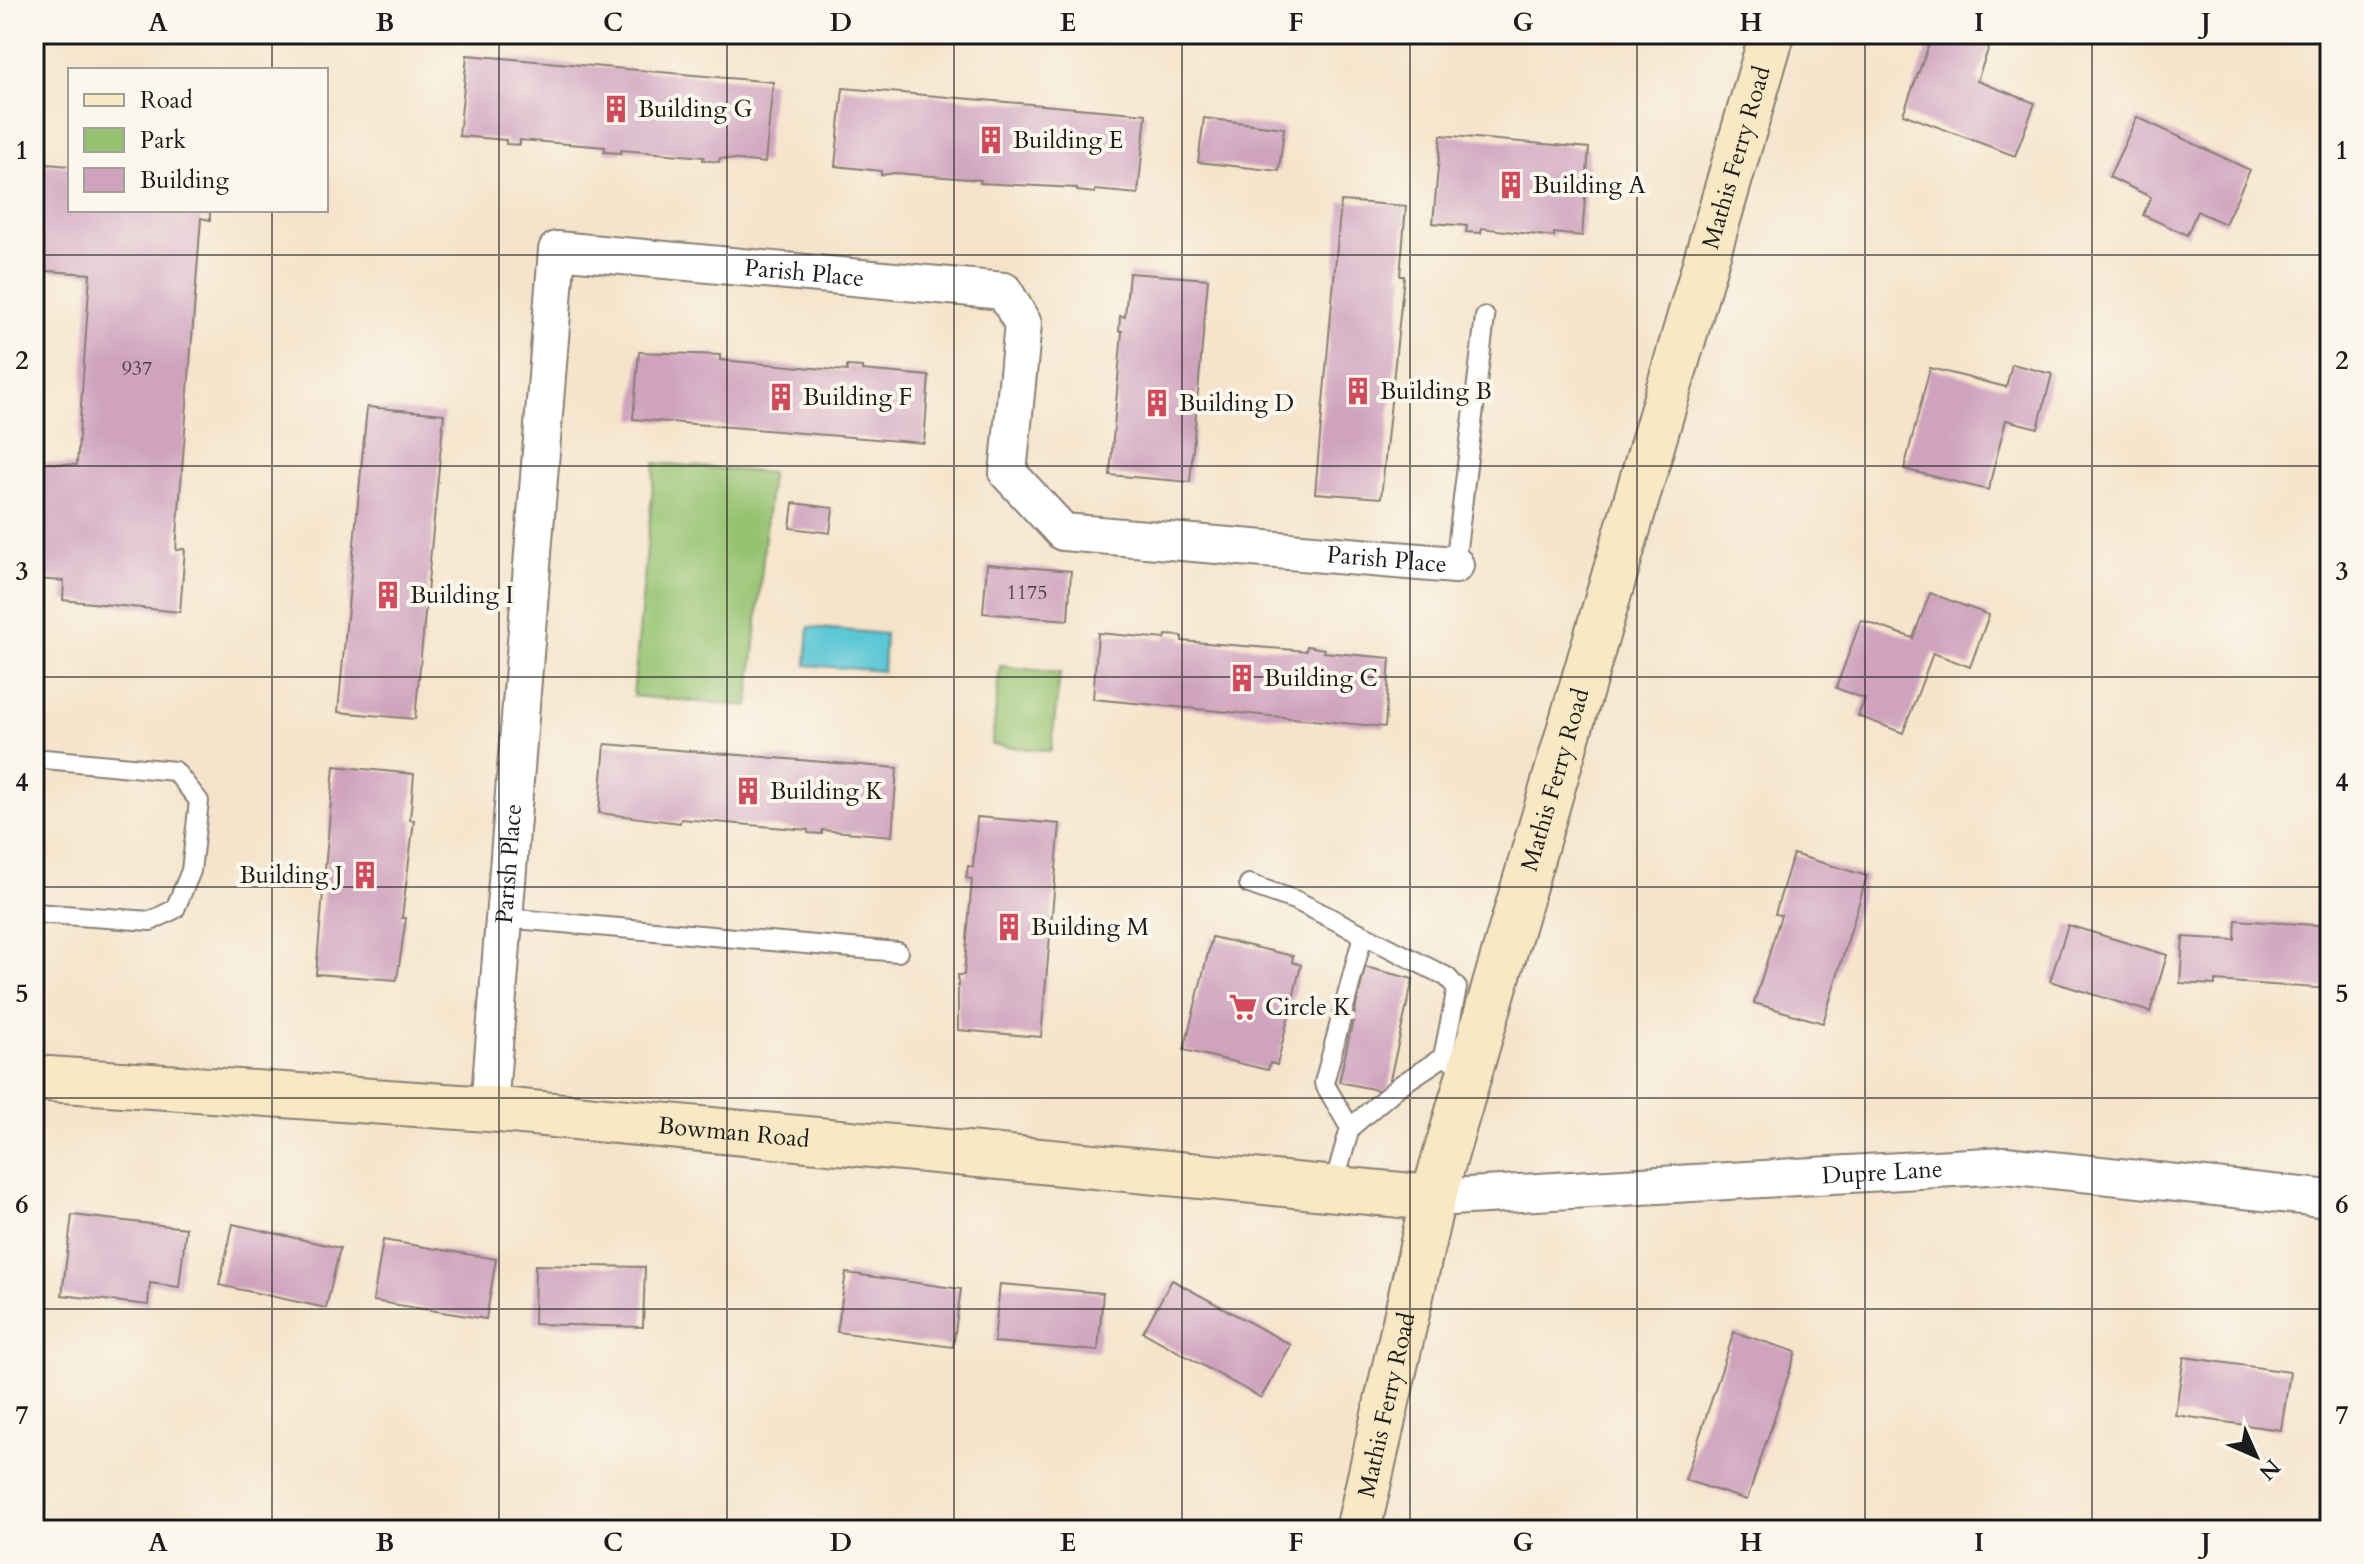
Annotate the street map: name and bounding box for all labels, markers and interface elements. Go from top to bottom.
text: A [148,5,168,40]
text: B [376,5,394,40]
text: C [603,5,623,40]
text: D [830,5,852,40]
text: E [1060,5,1076,40]
text: F [1288,5,1304,40]
text: G [1512,5,1534,40]
text: H [1740,5,1763,40]
text: I [1974,5,1984,40]
text: J [2197,5,2211,40]
street label: Mathis Ferry Road [1694,62,1779,253]
legend [68,68,328,212]
text: Road [140,84,193,117]
place label: Building G [638,93,752,126]
building icon: Building G [601,94,631,124]
text: Park [140,124,186,157]
place label: Building E [1013,124,1123,157]
building icon: Building E [976,125,1006,155]
text: 1 [15,133,29,168]
text: 1 [2335,133,2349,168]
text: Building [140,164,230,197]
place label: Building A [1533,169,1646,202]
building icon: Building A [1496,170,1526,200]
street label: Parish Place [743,251,866,295]
text: 2 [15,343,29,378]
text: 2 [2335,343,2349,378]
house number: 937 [122,355,152,382]
place label: Building B [1380,375,1492,408]
building icon: Building B [1343,376,1373,406]
place label: Building F [803,381,912,414]
building icon: Building F [766,382,796,412]
place label: Building D [1179,387,1294,420]
building icon: Building D [1142,388,1172,418]
street label: Parish Place [1325,538,1448,581]
text: 3 [15,554,29,589]
text: 3 [2335,554,2349,589]
place label: Building I [410,579,514,612]
house number: 1175 [1007,579,1047,606]
building icon: Building I [373,580,403,610]
place label: Building C [1264,662,1378,695]
building icon: Building C [1227,663,1257,693]
street label: Mathis Ferry Road [1513,684,1598,875]
text: 4 [15,765,29,800]
text: 4 [2335,765,2349,800]
place label: Building K [770,775,883,808]
building icon: Building K [733,776,763,806]
street label: Parish Place [488,803,530,925]
place label: Building J [239,859,343,892]
building icon: Building J [350,860,380,890]
place label: Building M [1031,911,1149,944]
building icon: Building M [994,912,1024,942]
text: 5 [15,976,29,1011]
text: 5 [2335,976,2349,1011]
place label: Circle K [1265,991,1351,1024]
supermarket icon: Circle K [1228,992,1258,1022]
street label: Bowman Road [657,1109,811,1156]
street label: Dupre Lane [1821,1153,1944,1193]
text: 6 [15,1187,29,1222]
text: 6 [2335,1187,2349,1222]
street label: Mathis Ferry Road [1350,1309,1424,1501]
text: 7 [15,1398,29,1433]
text: 7 [2335,1398,2349,1433]
north arrow [2216,1416,2296,1496]
text: N [2252,1452,2287,1487]
text: A [148,1525,168,1560]
text: B [376,1525,394,1560]
text: C [603,1525,623,1560]
text: D [830,1525,852,1560]
text: E [1060,1525,1076,1560]
text: F [1288,1525,1304,1560]
text: G [1512,1525,1534,1560]
text: H [1740,1525,1763,1560]
text: I [1974,1525,1984,1560]
text: J [2197,1525,2211,1560]

